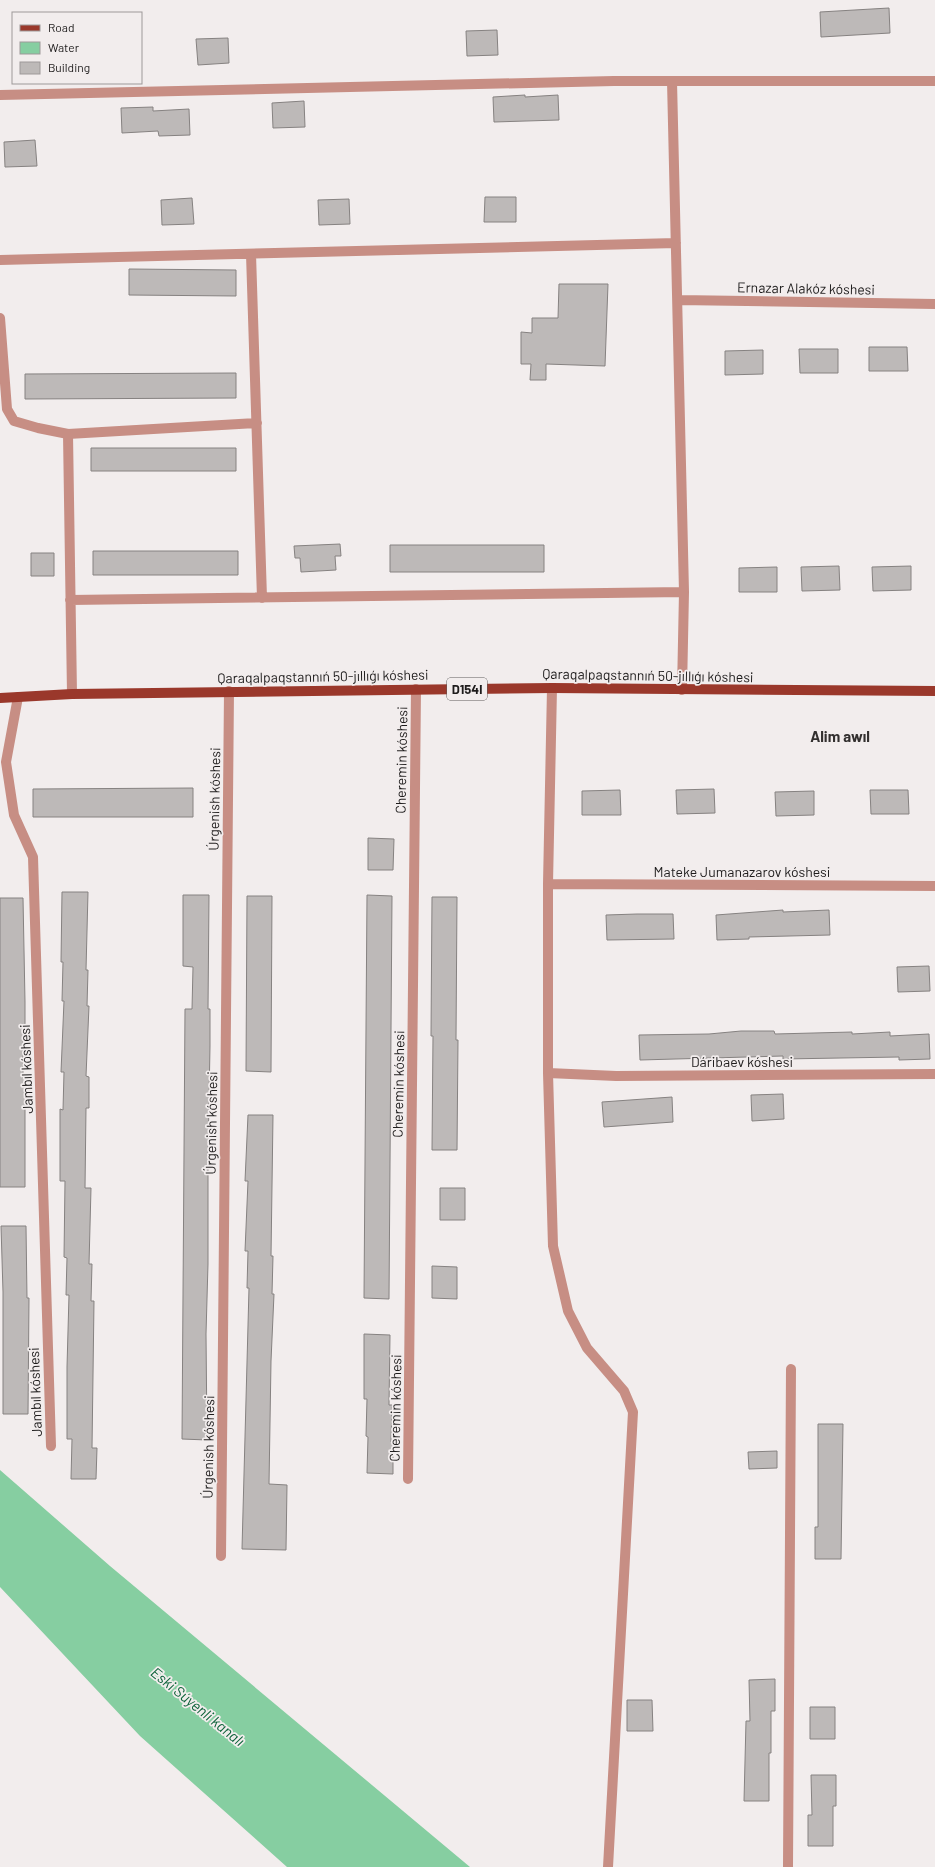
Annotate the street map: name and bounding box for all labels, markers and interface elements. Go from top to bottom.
legend [12,12,142,84]
text: Road [48,20,75,34]
text: Water [48,40,80,54]
text: Building [48,60,90,74]
street label: Ernazar Alakóz kóshesi [737,278,875,298]
street label: Qaraqalpaqstannıń 50-jıllıǵı kóshesi [542,665,754,685]
street label: Qaraqalpaqstannıń 50-jıllıǵı kóshesi [217,666,429,686]
road number: D154l [447,678,487,700]
street label: Cheremin kóshesi [392,706,410,814]
district label: Alim awıl [810,727,870,745]
street label: Úrgenish kóshesi [205,747,223,851]
street label: Mateke Jumanazarov kóshesi [654,863,830,880]
street label: Jambıl kóshesi [16,1024,36,1114]
street label: Cheremin kóshesi [389,1030,407,1138]
street label: Dáribaev kóshesi [691,1053,793,1070]
street label: Úrgenish kóshesi [202,1071,220,1175]
street label: Jambıl kóshesi [25,1347,45,1437]
street label: Cheremin kóshesi [386,1354,404,1462]
street label: Úrgenish kóshesi [199,1395,217,1499]
water label: Eski Súyenli kanalı [148,1663,248,1749]

